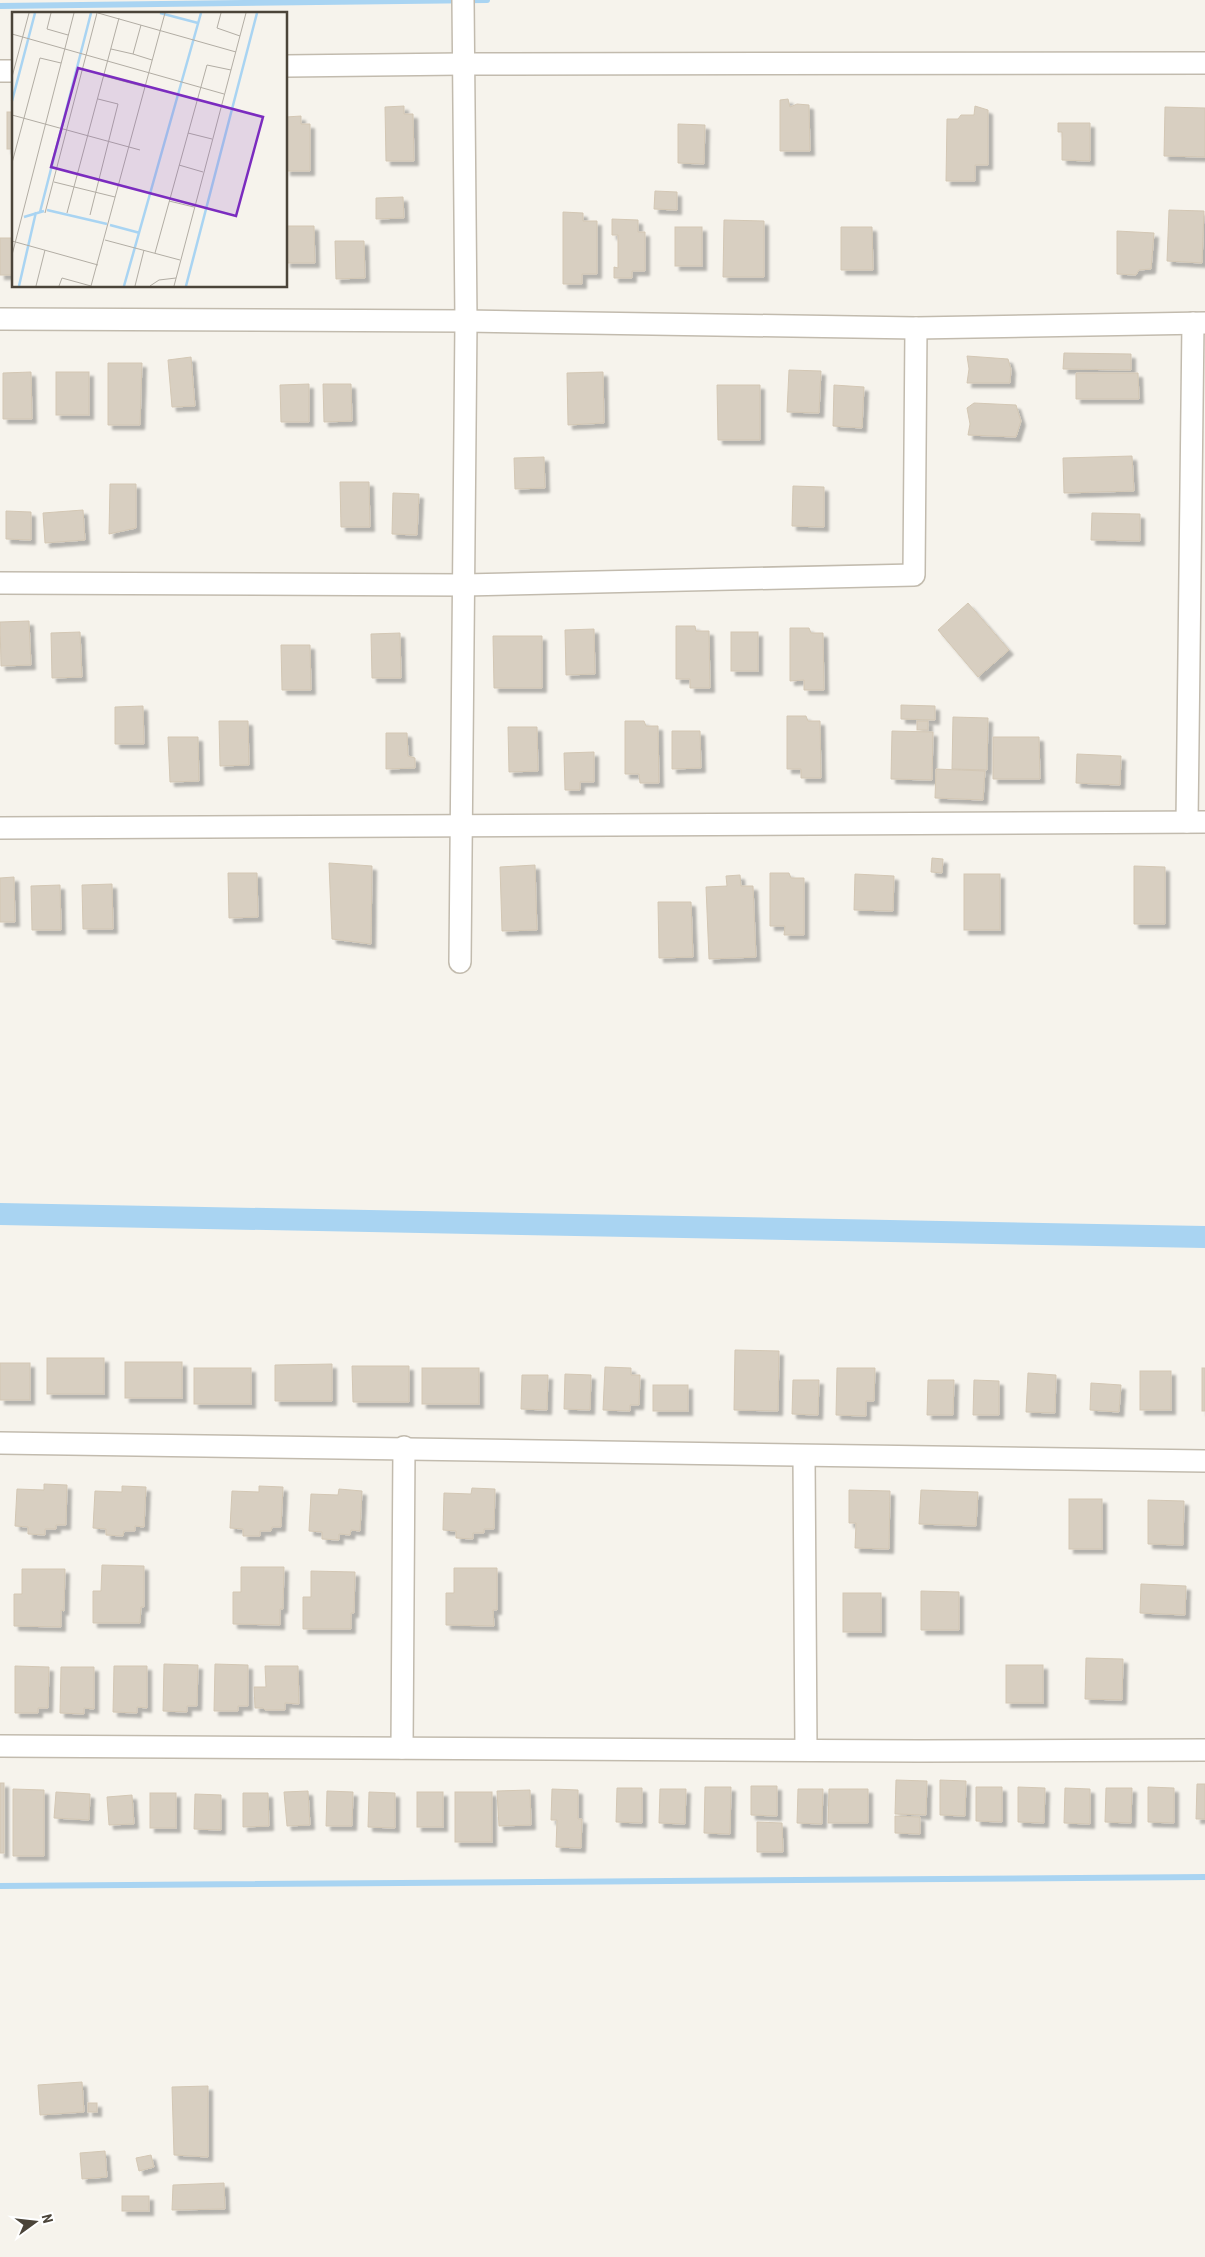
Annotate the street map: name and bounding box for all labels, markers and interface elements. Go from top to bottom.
inset map [12,12,288,288]
north arrow [10,2197,60,2247]
text: N [39,2212,56,2225]

